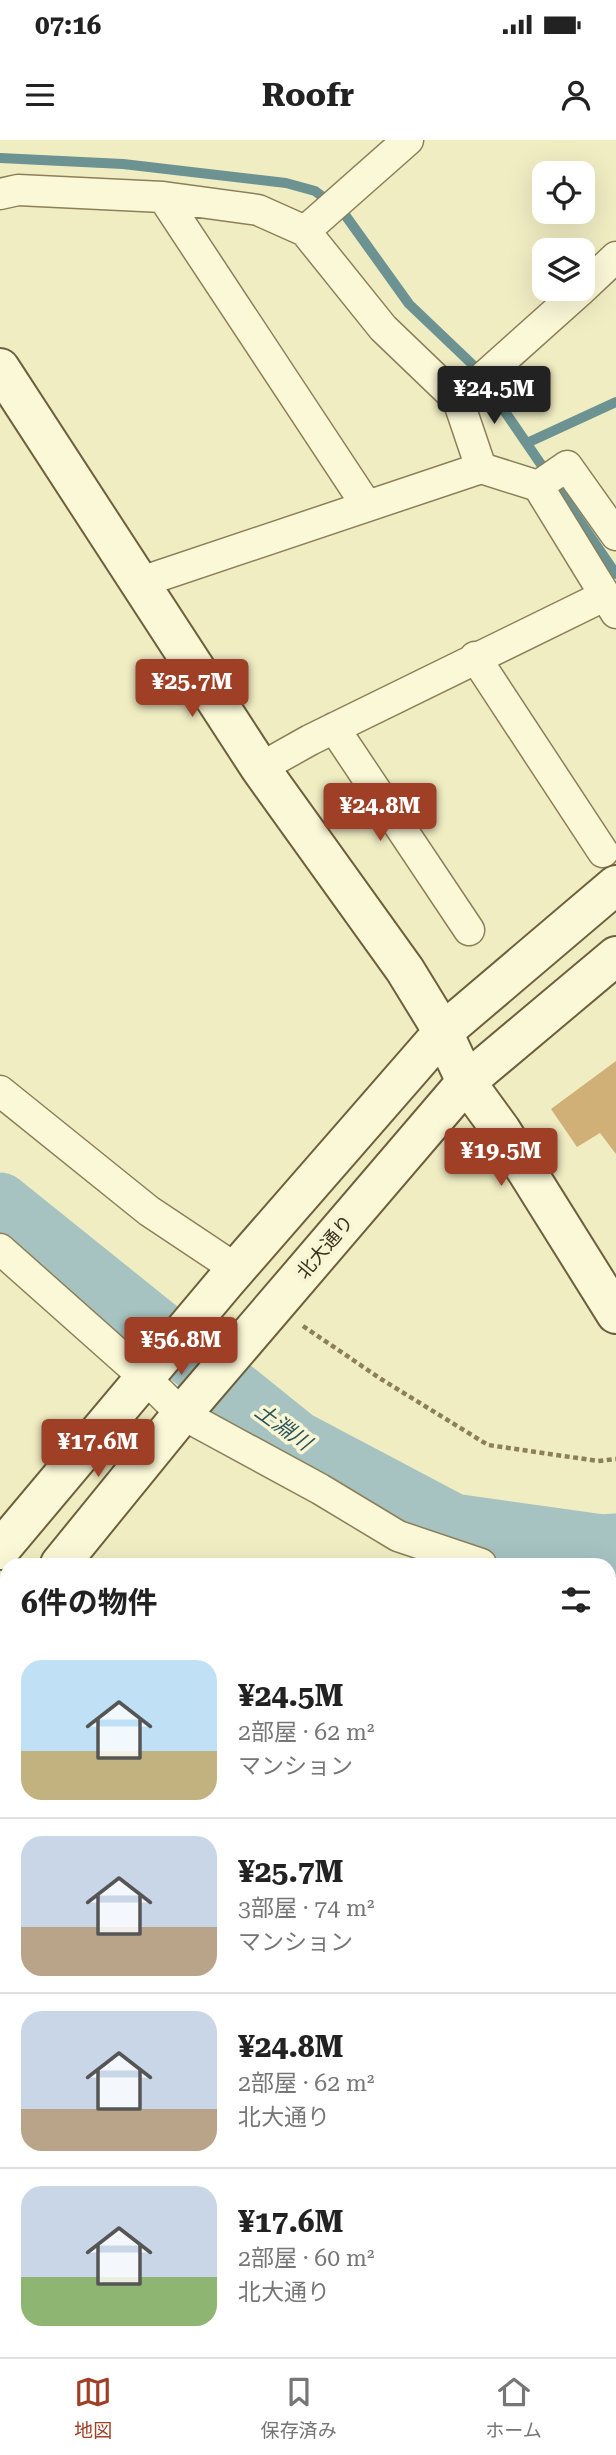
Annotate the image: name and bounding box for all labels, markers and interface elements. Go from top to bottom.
text: 07:16 [35,10,101,40]
icon: menu [21,76,59,114]
text: Roofr [262,76,354,114]
icon: person [557,76,595,114]
map controls [532,161,595,301]
button: locate [532,161,595,224]
button: layers [532,238,595,301]
pin: ¥24.5M [437,366,551,426]
text: ¥24.5M [454,375,534,402]
pin: ¥25.7M [135,660,249,719]
text: ¥25.7M [152,668,232,695]
pin: ¥24.8M [323,784,437,843]
text: ¥24.8M [340,792,420,819]
pin: ¥19.5M [444,1128,558,1188]
text: ¥19.5M [461,1137,541,1164]
street label: 北大通り [292,1210,358,1284]
pin: ¥56.8M [124,1318,238,1377]
text: ¥56.8M [141,1326,221,1353]
water label: 土淵川 [250,1399,317,1456]
pin: ¥17.6M [41,1420,155,1479]
text: ¥17.6M [58,1428,138,1455]
icon: filters [557,1581,595,1619]
text: 6件の物件 [21,1585,158,1620]
text: ¥24.5M [238,1678,344,1713]
icon: home [77,1688,161,1772]
text: 2部屋 · 62 m² [238,1719,374,1746]
text: マンション [238,1753,353,1780]
text: ¥25.7M [238,1854,344,1889]
icon: home [77,1864,161,1948]
text: 3部屋 · 74 m² [238,1895,374,1922]
text: マンション [238,1929,353,1956]
text: ¥24.8M [238,2029,344,2064]
icon: home [77,2039,161,2123]
text: 2部屋 · 62 m² [238,2070,374,2097]
text: 北大通り [238,2104,330,2131]
text: ¥17.6M [238,2204,344,2239]
icon: home [77,2214,161,2298]
text: 2部屋 · 60 m² [238,2245,374,2272]
text: 北大通り [238,2279,330,2306]
tab: 地図 [74,2373,112,2442]
tab: 保存済み [261,2373,337,2442]
tab: ホーム [485,2373,542,2442]

